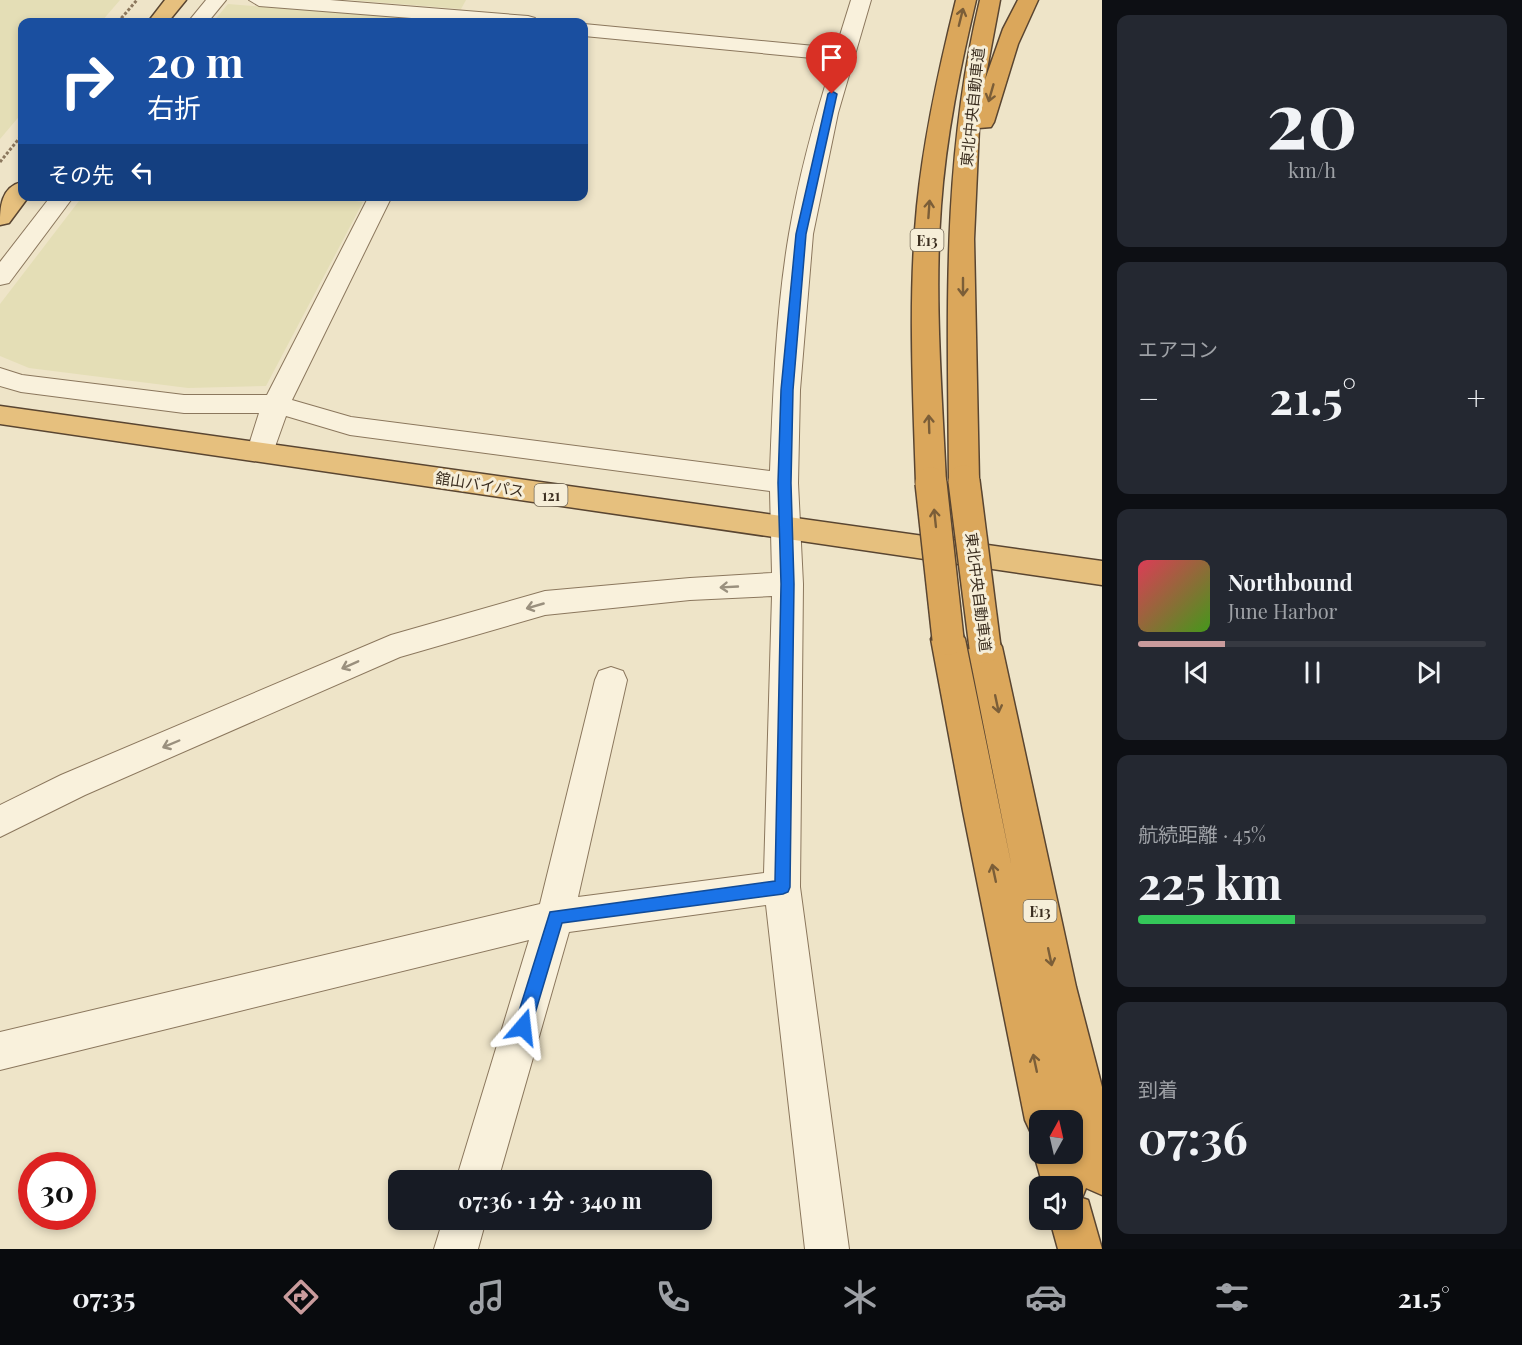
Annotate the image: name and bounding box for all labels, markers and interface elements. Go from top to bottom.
one-way arrow [956,7,968,26]
pin [806,32,857,94]
text: 20 m [147,33,244,89]
icon: arrive [815,41,848,74]
icon: right [48,42,126,120]
street label: 東北中央自動車道 [956,46,988,168]
text: 20 [1266,65,1358,169]
one-way arrow [985,84,996,103]
text: 右折 [147,89,201,125]
icon: left [126,156,159,189]
text: km/h [1288,156,1336,183]
text: その先 [48,159,114,189]
one-way arrow [924,199,935,219]
road number: E13 [910,229,944,251]
one-way arrow [957,277,969,297]
text: エアコン [1138,335,1218,362]
text: 21.5° [1270,366,1356,426]
text: − [1138,375,1159,419]
text: + [1467,375,1486,419]
one-way arrow [924,415,935,435]
street label: 舘山バイパス [434,467,526,501]
road number: 121 [534,484,568,506]
one-way arrow [929,509,940,529]
street label: 東北中央自動車道 [962,531,996,653]
text: Northbound [1228,567,1353,597]
one-way arrow [720,582,740,593]
text: June Harbor [1228,597,1338,624]
one-way arrow [526,601,545,612]
icon: previous [1180,656,1213,689]
icon: pause [1296,656,1329,689]
icon: next [1412,656,1445,689]
one-way arrow [341,661,359,672]
one-way arrow [992,694,1003,713]
one-way arrow [163,738,181,750]
text: 航続距離 · 45% [1138,820,1266,847]
text: 225 km [1138,851,1282,911]
one-way arrow [988,863,999,883]
road number: E13 [1024,900,1056,922]
one-way arrow [1044,947,1056,966]
position arrow [491,995,555,1059]
one-way arrow [1029,1054,1040,1074]
text: 到着 [1138,1075,1178,1102]
text: 07:36 [1138,1106,1248,1166]
north arrow [1029,1110,1083,1164]
map controls [1029,1110,1083,1230]
speed limit sign: 30 [18,1152,96,1230]
button: sound [1029,1176,1083,1230]
text: 07:36 · 1 分 · 340 m [458,1185,642,1215]
icon: directions [280,1276,322,1318]
icon: music [466,1276,508,1318]
icon: phone [652,1276,694,1318]
icon: climate [839,1276,881,1318]
icon: car [1025,1276,1067,1318]
icon: filters [1211,1276,1253,1318]
text: 07:35 [72,1279,135,1315]
text: 21.5° [1398,1279,1450,1315]

